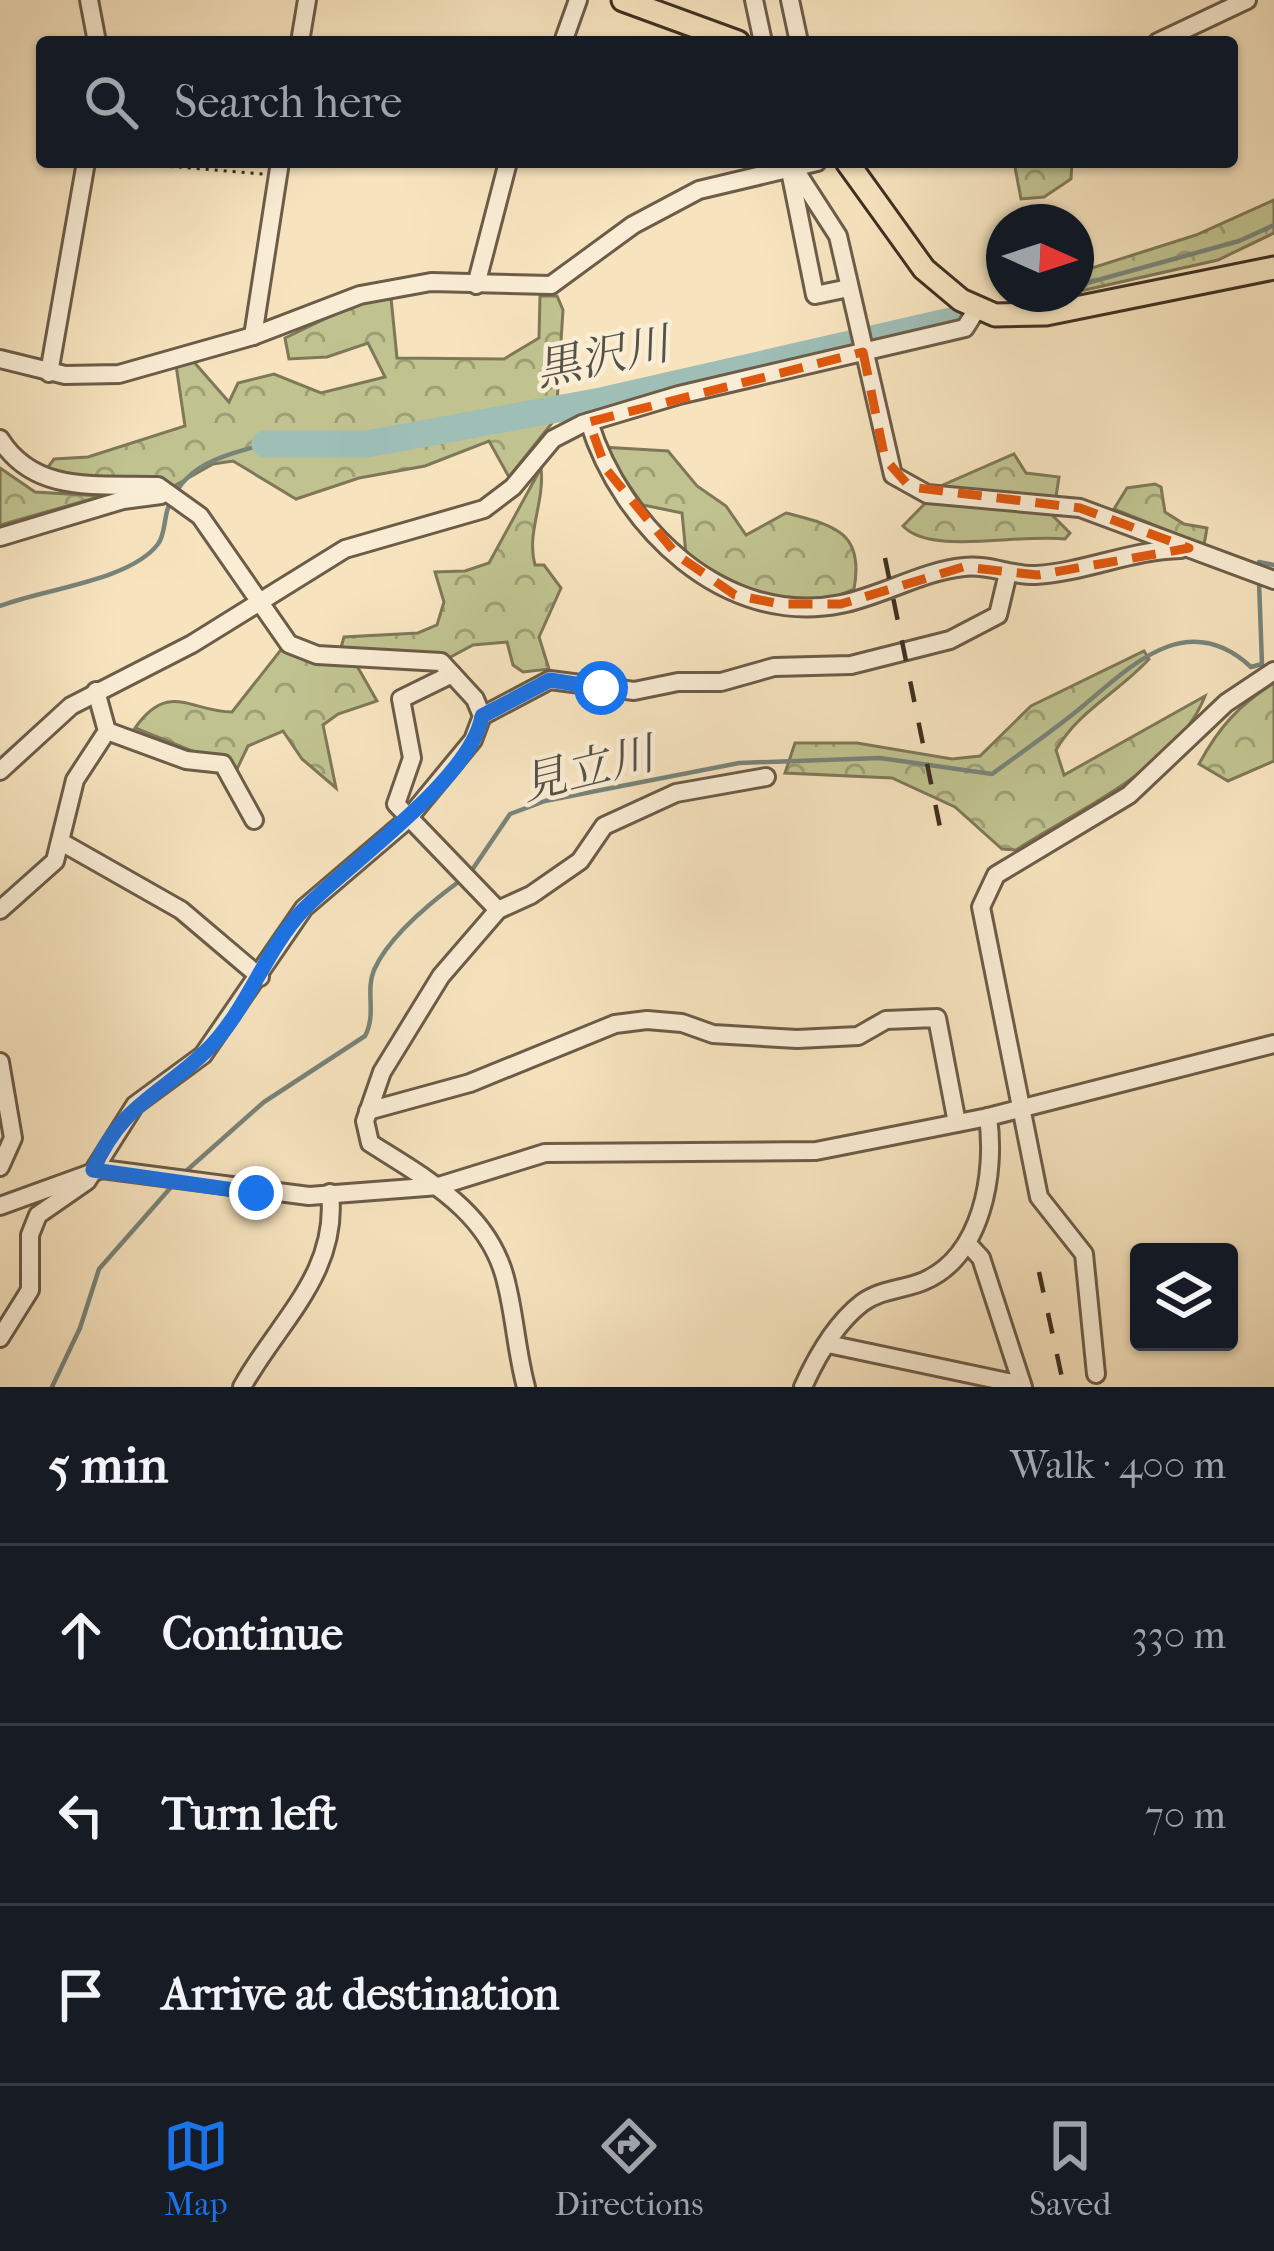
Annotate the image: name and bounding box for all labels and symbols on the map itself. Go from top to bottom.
north arrow [986,204,1094,312]
water label: 黒沢川 [531,316,679,397]
route start [574,661,628,715]
water label: 見立川 [515,726,664,811]
route end [229,1166,283,1220]

